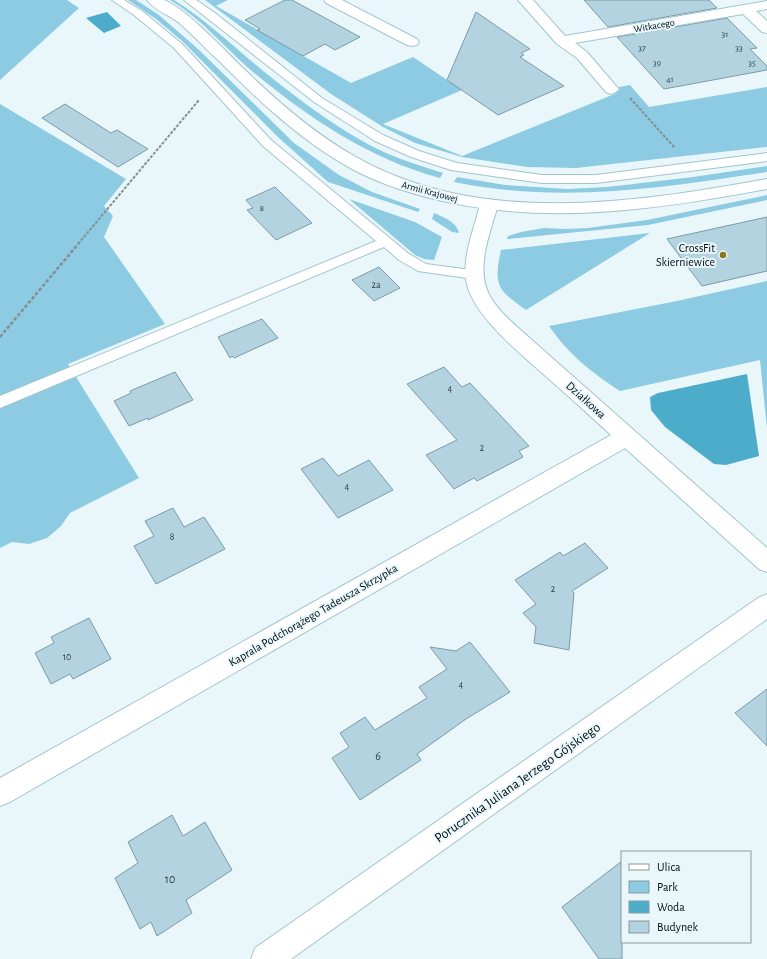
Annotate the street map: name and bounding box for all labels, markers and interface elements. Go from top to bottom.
street label: Witkacego [633,17,676,35]
house number: 31 [722,30,728,39]
house number: 37 [638,44,646,53]
house number: 33 [735,44,743,53]
house number: 39 [653,59,661,68]
house number: 35 [748,59,756,68]
house number: 41 [666,75,674,84]
street label: Armii Krajowej [401,180,459,204]
house number: 8 [260,204,264,213]
place label: CrossFit Skierniewice [656,242,715,268]
marker: CrossFit Skierniewice [718,250,728,260]
house number: 2a [371,280,381,290]
street label: Działkowa [564,379,608,421]
house number: 4 [448,384,453,394]
house number: 2 [480,443,485,453]
house number: 4 [345,482,350,492]
house number: 8 [170,532,175,542]
street label: Kaprala Podchorążego Tadeusza Skrzypka [227,561,400,669]
house number: 2 [551,584,556,594]
house number: 10 [63,652,71,662]
house number: 4 [459,680,464,690]
street label: Porucznika Juliana Jerzego Gójskiego [432,720,603,846]
house number: 6 [375,750,381,762]
legend [621,851,751,943]
text: Ulica [657,861,681,873]
house number: 10 [165,873,175,885]
text: Park [657,881,678,893]
text: Woda [657,901,685,913]
text: Budynek [657,921,699,934]

